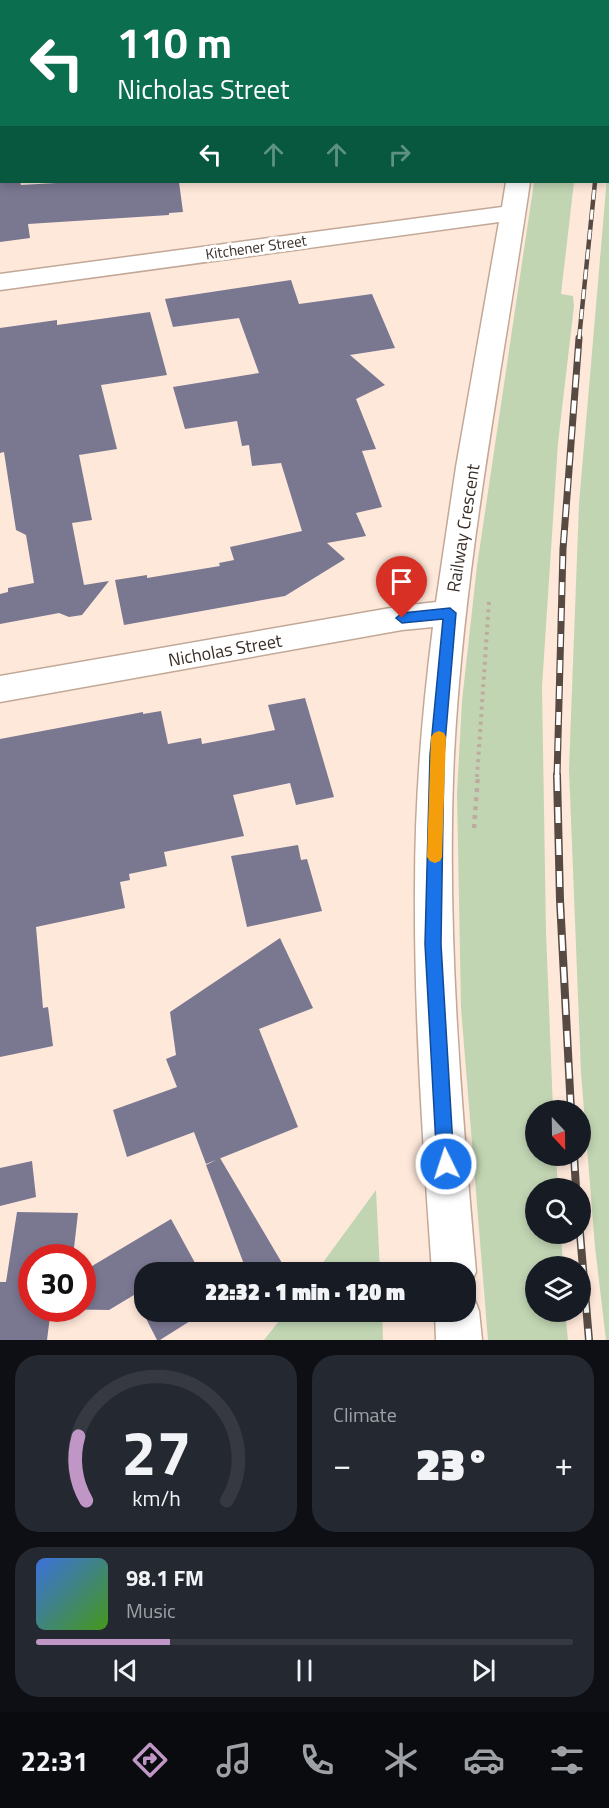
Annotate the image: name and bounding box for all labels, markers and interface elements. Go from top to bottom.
text: 110 m [117,10,232,74]
icon: left [18,24,96,102]
text: Nicholas Street [117,68,290,109]
icon: left [194,138,227,171]
icon: ahead [257,138,290,171]
icon: ahead [320,138,353,171]
icon: right [383,138,416,171]
street label: Kitchener Street [204,228,309,265]
street label: Railway Crescent [440,461,487,594]
pin [376,556,427,618]
icon: arrive [385,565,418,598]
street label: Nicholas Street [166,627,285,673]
north arrow [525,1100,591,1166]
map controls [525,1100,591,1322]
position arrow [414,1132,478,1196]
button: search [525,1178,591,1244]
speed limit sign: 30 [18,1244,96,1322]
button: layers [525,1256,591,1322]
text: 22:32 · 1 min · 120 m [205,1275,405,1309]
text: Climate [333,1399,397,1430]
text: 27 [121,1404,191,1499]
text: 23° [416,1429,490,1497]
text: − [333,1439,351,1489]
text: + [555,1439,573,1489]
text: km/h [132,1482,180,1514]
text: 98.1 FM [126,1561,204,1595]
text: Music [126,1595,176,1626]
icon: previous [109,1654,142,1687]
icon: pause [288,1654,321,1687]
icon: next [467,1654,500,1687]
icon: directions [129,1739,171,1781]
icon: music [213,1739,255,1781]
icon: phone [296,1739,338,1781]
icon: climate [380,1739,422,1781]
icon: car [463,1739,505,1781]
icon: filters [546,1739,588,1781]
text: 22:31 [21,1740,88,1781]

